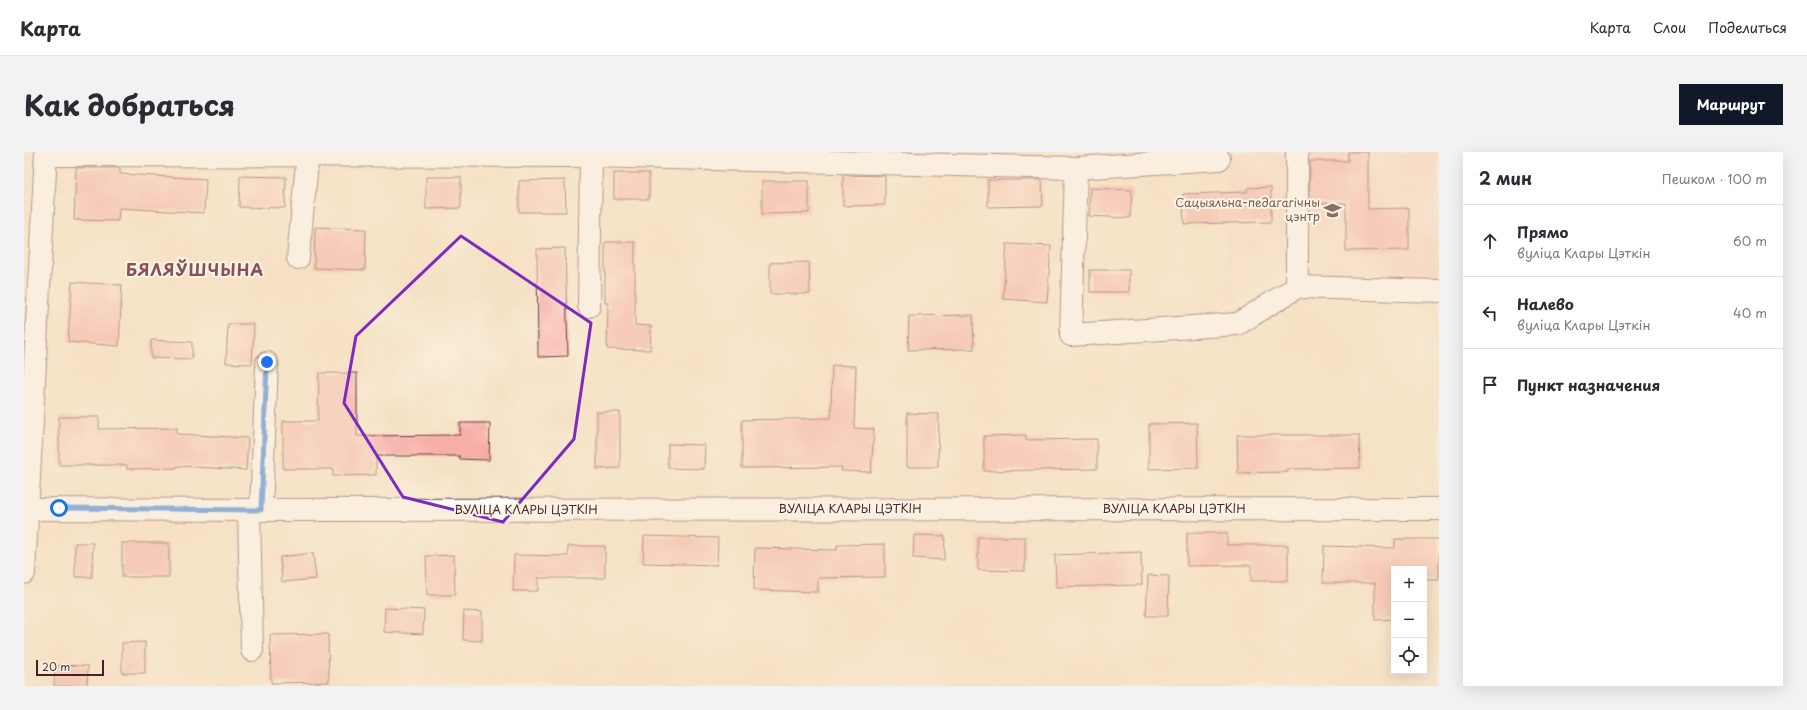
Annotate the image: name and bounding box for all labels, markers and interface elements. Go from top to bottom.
text: Карта [20,14,81,42]
text: Карта [1590,17,1631,38]
text: Слои [1653,17,1686,38]
text: Поделиться [1708,17,1787,38]
text: Как добраться [24,83,235,126]
button: Маршрут [1679,84,1783,125]
text: 2 мин [1479,165,1532,191]
text: Пешком · 100 m [1662,169,1767,188]
place label: Сацыяльна-педагагічны цэнтр [1175,193,1320,225]
school or university icon: Сацыяльна-педагагічны цэнтр [1323,200,1343,220]
text: Прямо [1517,220,1568,243]
icon: ahead [1479,230,1501,252]
text: 60 m [1733,231,1767,250]
text: вуліца Клары Цэткін [1517,243,1651,262]
district label: БЯЛЯЎШЧЫНА [126,257,264,281]
text: Налево [1517,292,1574,315]
icon: left [1479,302,1501,324]
text: 40 m [1733,303,1767,322]
text: вуліца Клары Цэткін [1517,315,1651,334]
route end [258,353,276,371]
text: Пункт назначения [1517,373,1660,396]
icon: arrive [1479,374,1501,396]
route start [50,499,68,517]
street label: ВУЛІЦА КЛАРЫ ЦЭТКІН [778,499,922,517]
street label: ВУЛІЦА КЛАРЫ ЦЭТКІН [1102,499,1246,517]
street label: ВУЛІЦА КЛАРЫ ЦЭТКІН [454,500,598,518]
map controls [1391,566,1427,674]
button: + [1391,566,1427,602]
button: − [1391,602,1427,638]
button: locate [1391,638,1427,674]
scale bar [36,658,104,677]
text: 20 m [42,658,70,675]

